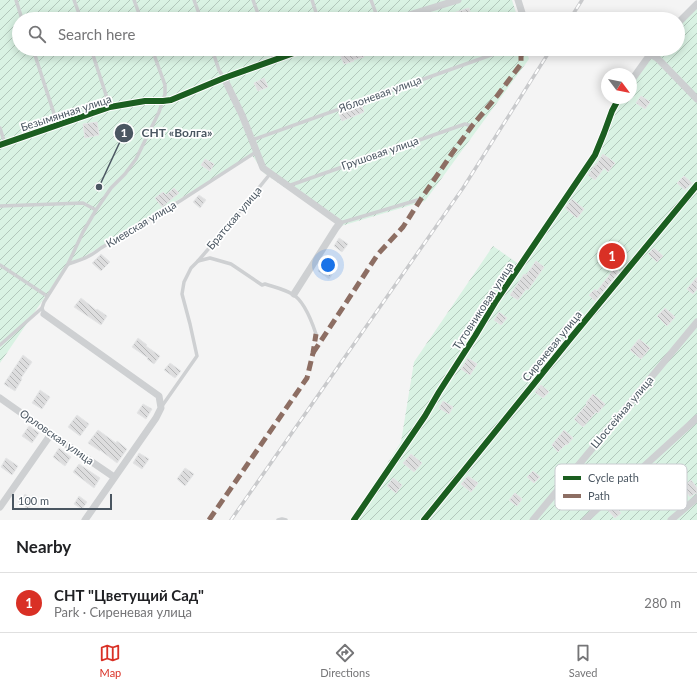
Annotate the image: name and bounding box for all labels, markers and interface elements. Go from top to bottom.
search box [12,12,685,56]
icon: search [26,23,48,45]
text: Search here [58,25,135,43]
north arrow [601,68,637,104]
street label: Яблоневая улица [336,72,423,115]
street label: Безымянная улица [19,92,113,133]
callout: СНТ «Волга» [114,121,221,145]
text: 1 [121,125,128,140]
text: СНТ «Волга» [141,125,213,140]
street label: Грушовая улица [340,133,420,172]
street label: Братская улица [203,184,264,252]
street label: Киевская улица [103,198,178,250]
pin: 1 [599,241,625,271]
your location [318,255,338,275]
street label: Тутовниковая улица [449,260,516,352]
street label: Сиреневая улица [519,308,584,384]
street label: Шоссейная улица [588,373,656,450]
street label: Орловская улица [18,406,97,467]
legend [555,464,687,510]
text: Cycle path [588,471,639,484]
text: Path [588,489,610,502]
scale bar [12,492,112,511]
text: 100 m [18,494,49,507]
text: Nearby [16,536,71,557]
text: СНТ "Цветущий Сад" [54,586,204,604]
text: 1 [25,595,33,611]
text: 280 m [644,595,681,611]
text: Park · Сиреневая улица [54,604,192,620]
tab: Map [99,642,121,679]
tab: Directions [320,642,370,679]
tab: Saved [569,642,598,679]

